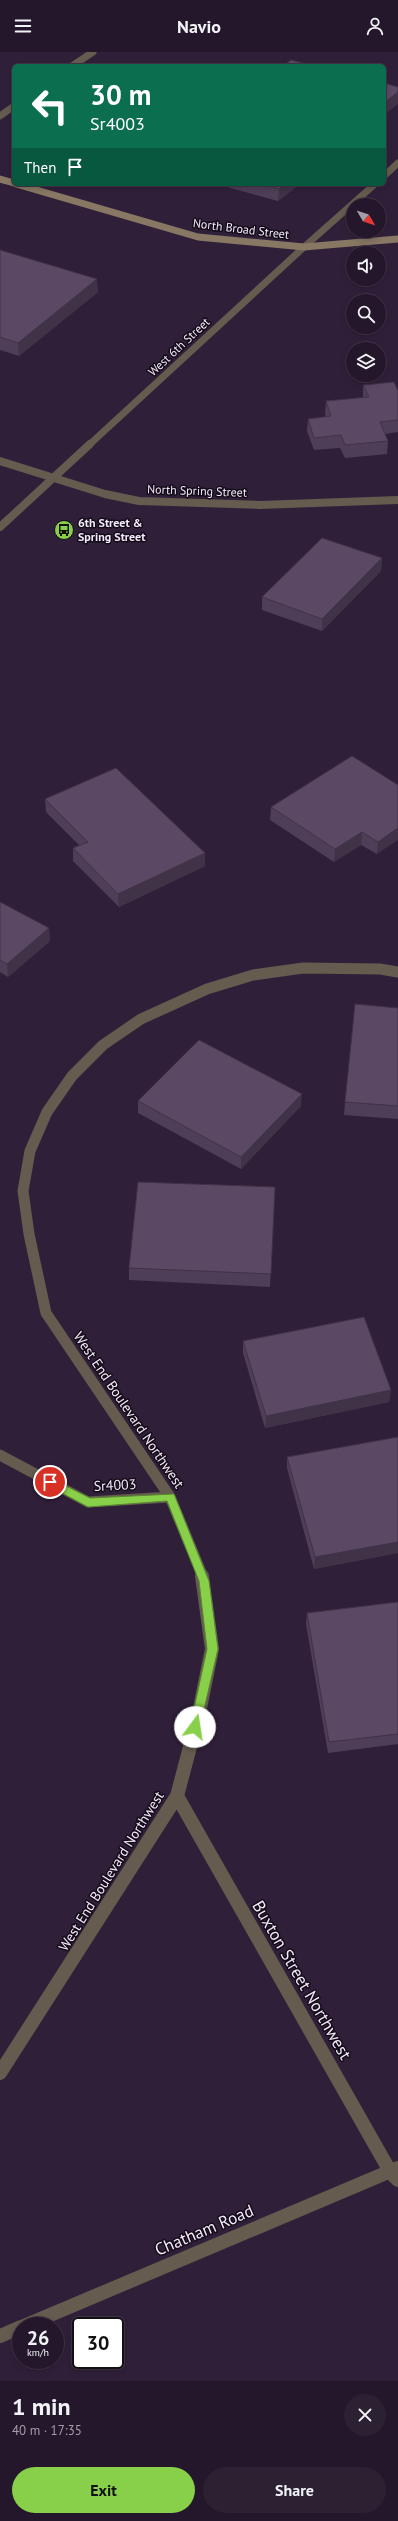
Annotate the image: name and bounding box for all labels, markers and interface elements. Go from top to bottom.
icon: menu [12,15,34,37]
text: Navio [177,15,221,38]
icon: person [364,15,386,37]
text: 30 m [90,76,151,113]
icon: left [24,80,76,132]
text: Sr4003 [90,112,145,135]
icon: arrive [64,156,86,178]
text: Then [24,158,56,177]
north arrow [346,198,386,238]
map controls [346,198,386,382]
street label: North Broad Street [192,215,290,242]
button: sound [346,246,386,286]
button: search [346,294,386,334]
street label: West 6th Street [145,314,213,379]
button: layers [346,342,386,382]
street label: North Spring Street [147,481,247,500]
place label: 6th Street & Spring Street [78,515,146,544]
bus stop icon: 6th Street & Spring Street [53,519,75,541]
street label: West End Boulevard Northwest [70,1328,188,1492]
pin [33,1465,67,1499]
icon: arrive [39,1471,61,1493]
street label: Sr4003 [93,1475,137,1495]
position arrow [174,1706,216,1748]
street label: West End Boulevard Northwest [54,1788,168,1954]
street label: Buxton Street Northwest [247,1897,357,2064]
street label: Chatham Road [151,2199,257,2261]
speed limit sign: 30 [72,2317,124,2369]
text: 26 [27,2325,49,2351]
text: km/h [27,2346,49,2359]
text: 1 min [12,2391,71,2422]
button: close [344,2394,386,2436]
text: 40 m · 17:35 [12,2422,82,2439]
button: Exit [12,2467,195,2513]
button: Share [203,2467,386,2513]

